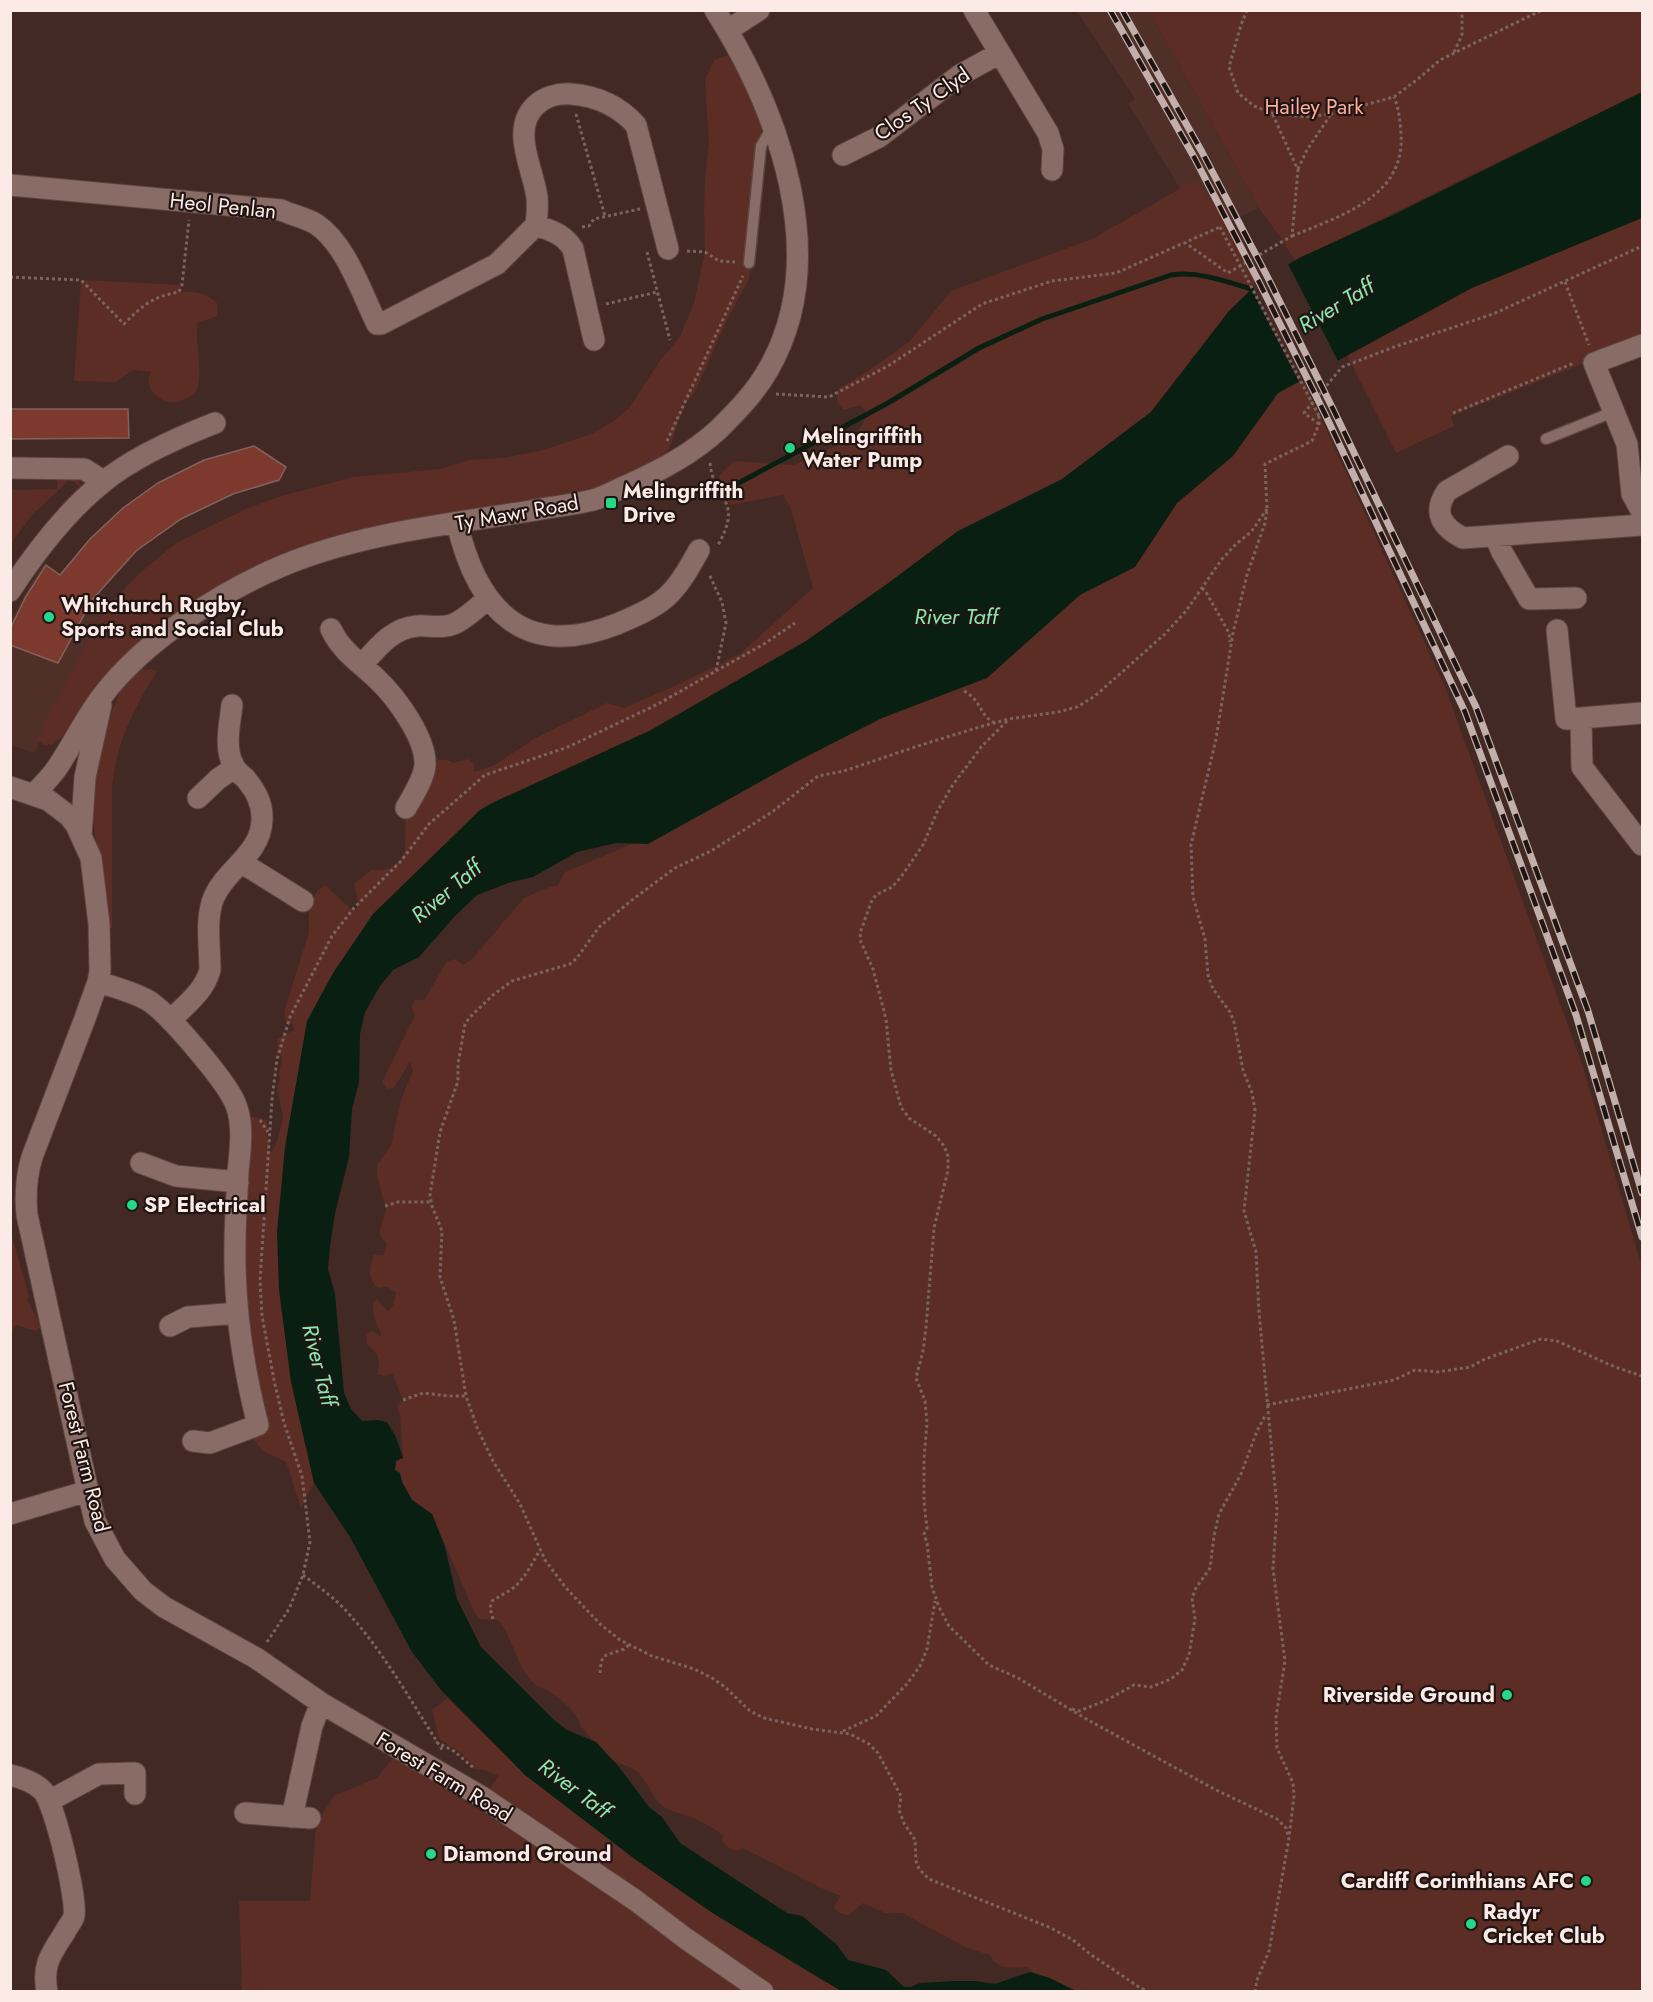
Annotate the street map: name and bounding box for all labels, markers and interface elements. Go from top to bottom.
street label: Clos Ty Clyd [868,60,976,148]
park label: Hailey Park [1265,92,1364,122]
street label: Heol Penlan [168,185,278,227]
water label: River Taff [1292,268,1383,340]
place label: Melingriffith Water Pump [802,421,922,475]
marker: Melingriffith Water Pump [783,441,797,455]
place label: Melingriffith Drive [623,476,743,530]
street label: Ty Mawr Road [453,487,581,539]
marker: Melingriffith Drive [604,496,618,510]
place label: Whitchurch Rugby, Sports and Social Club [61,590,284,644]
water label: River Taff [914,600,1001,632]
marker: Whitchurch Rugby, Sports and Social Club [42,610,56,624]
water label: River Taff [404,850,491,930]
place label: SP Electrical [144,1190,266,1220]
marker: SP Electrical [125,1198,139,1212]
water label: River Taff [294,1321,346,1412]
street label: Forest Farm Road [51,1379,117,1535]
place label: Riverside Ground [1323,1680,1495,1710]
marker: Riverside Ground [1500,1688,1514,1702]
street label: Forest Farm Road [370,1724,518,1830]
water label: River Taff [532,1750,620,1828]
place label: Diamond Ground [443,1839,611,1869]
marker: Diamond Ground [424,1847,438,1861]
place label: Cardiff Corinthians AFC [1341,1866,1574,1896]
marker: Cardiff Corinthians AFC [1579,1874,1593,1888]
place label: Radyr Cricket Club [1483,1897,1605,1951]
marker: Radyr Cricket Club [1464,1917,1478,1931]

